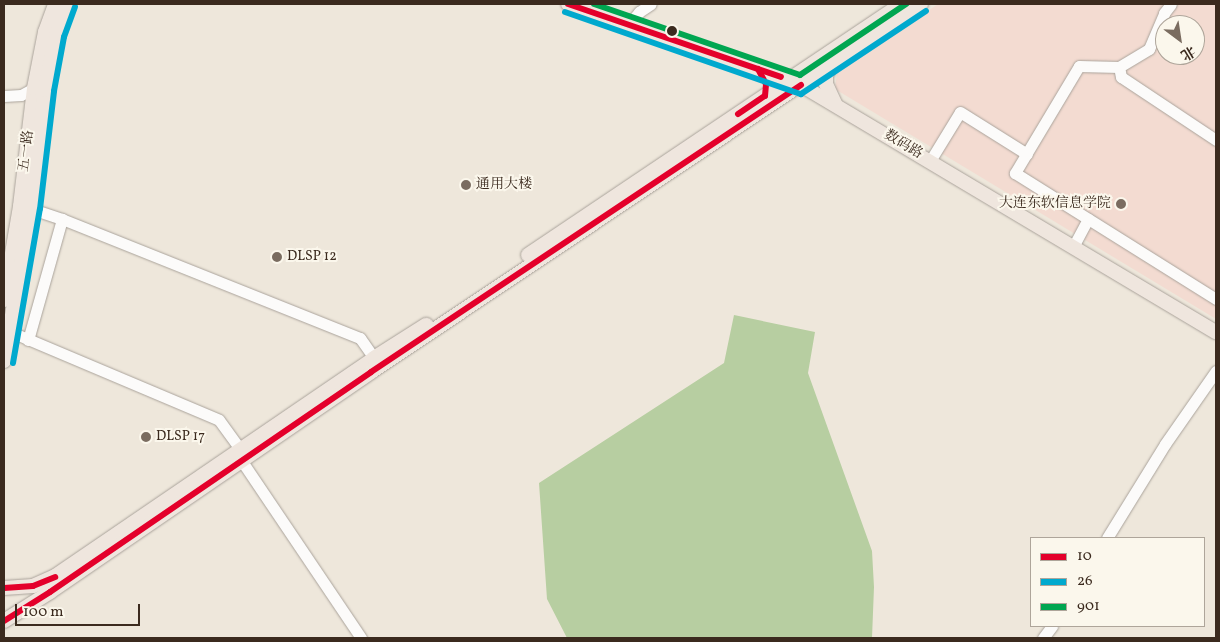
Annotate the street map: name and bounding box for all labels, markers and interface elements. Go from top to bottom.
north arrow [1155,15,1205,65]
unlabelled marker [667,26,677,36]
text: 北 [1177,41,1198,64]
street label: 数码路 [881,127,925,163]
street label: 五一路 [16,129,38,173]
place label: 通用大楼 [476,177,532,193]
marker: 通用大楼 [460,179,472,191]
place label: 大连东软信息学院 [999,196,1111,212]
marker: 大连东软信息学院 [1115,198,1127,210]
place label: DLSP 12 [287,249,337,265]
marker: DLSP 12 [271,251,283,263]
place label: DLSP 17 [156,429,205,445]
marker: DLSP 17 [140,431,152,443]
legend [1030,537,1205,627]
text: 10 [1077,546,1092,567]
text: 26 [1077,571,1093,592]
scale bar [18,594,142,626]
text: 901 [1077,596,1100,617]
text: 100 m [23,602,63,623]

